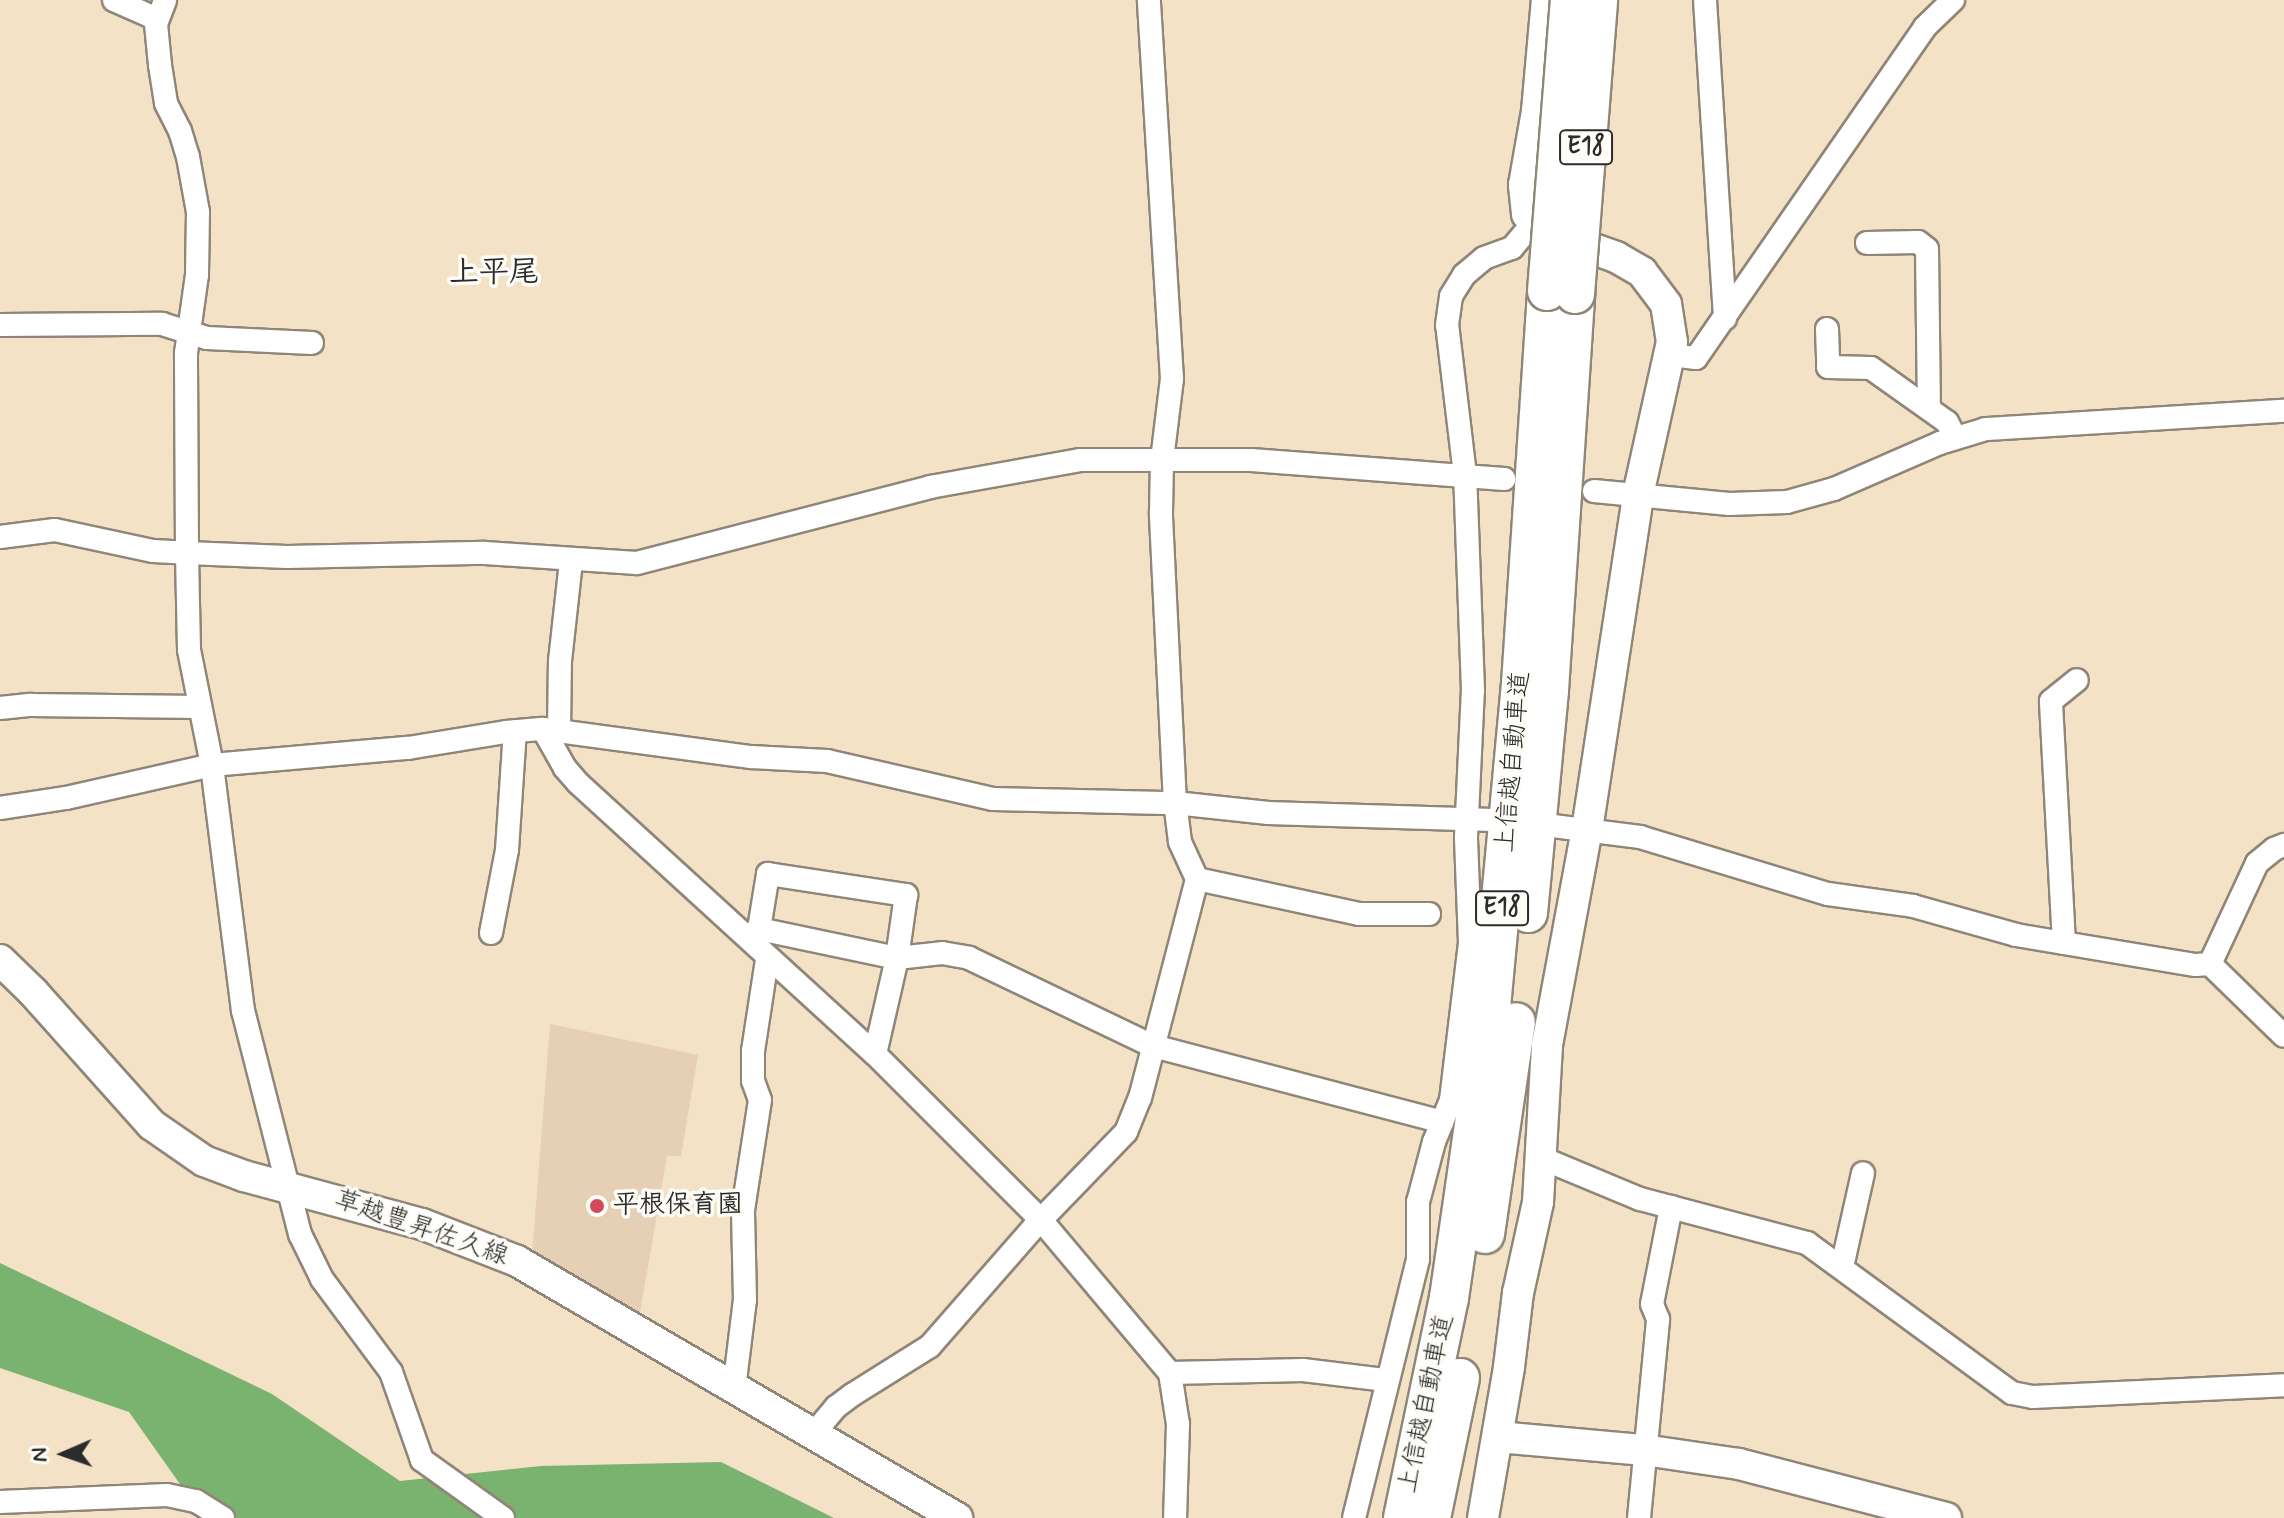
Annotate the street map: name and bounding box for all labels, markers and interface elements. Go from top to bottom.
road number: E18 [1558,127,1614,167]
district label: 上平尾 [449,255,539,291]
street label: 上信越自動車道 [1491,670,1537,854]
road number: E18 [1474,888,1530,928]
street label: 草越豊昇佐久線 [330,1185,512,1273]
place label: 平根保育園 [613,1190,743,1222]
marker: 平根保育園 [588,1197,606,1215]
street label: 上信越自動車道 [1393,1312,1461,1496]
north arrow [24,1414,104,1494]
text: N [26,1447,54,1463]

